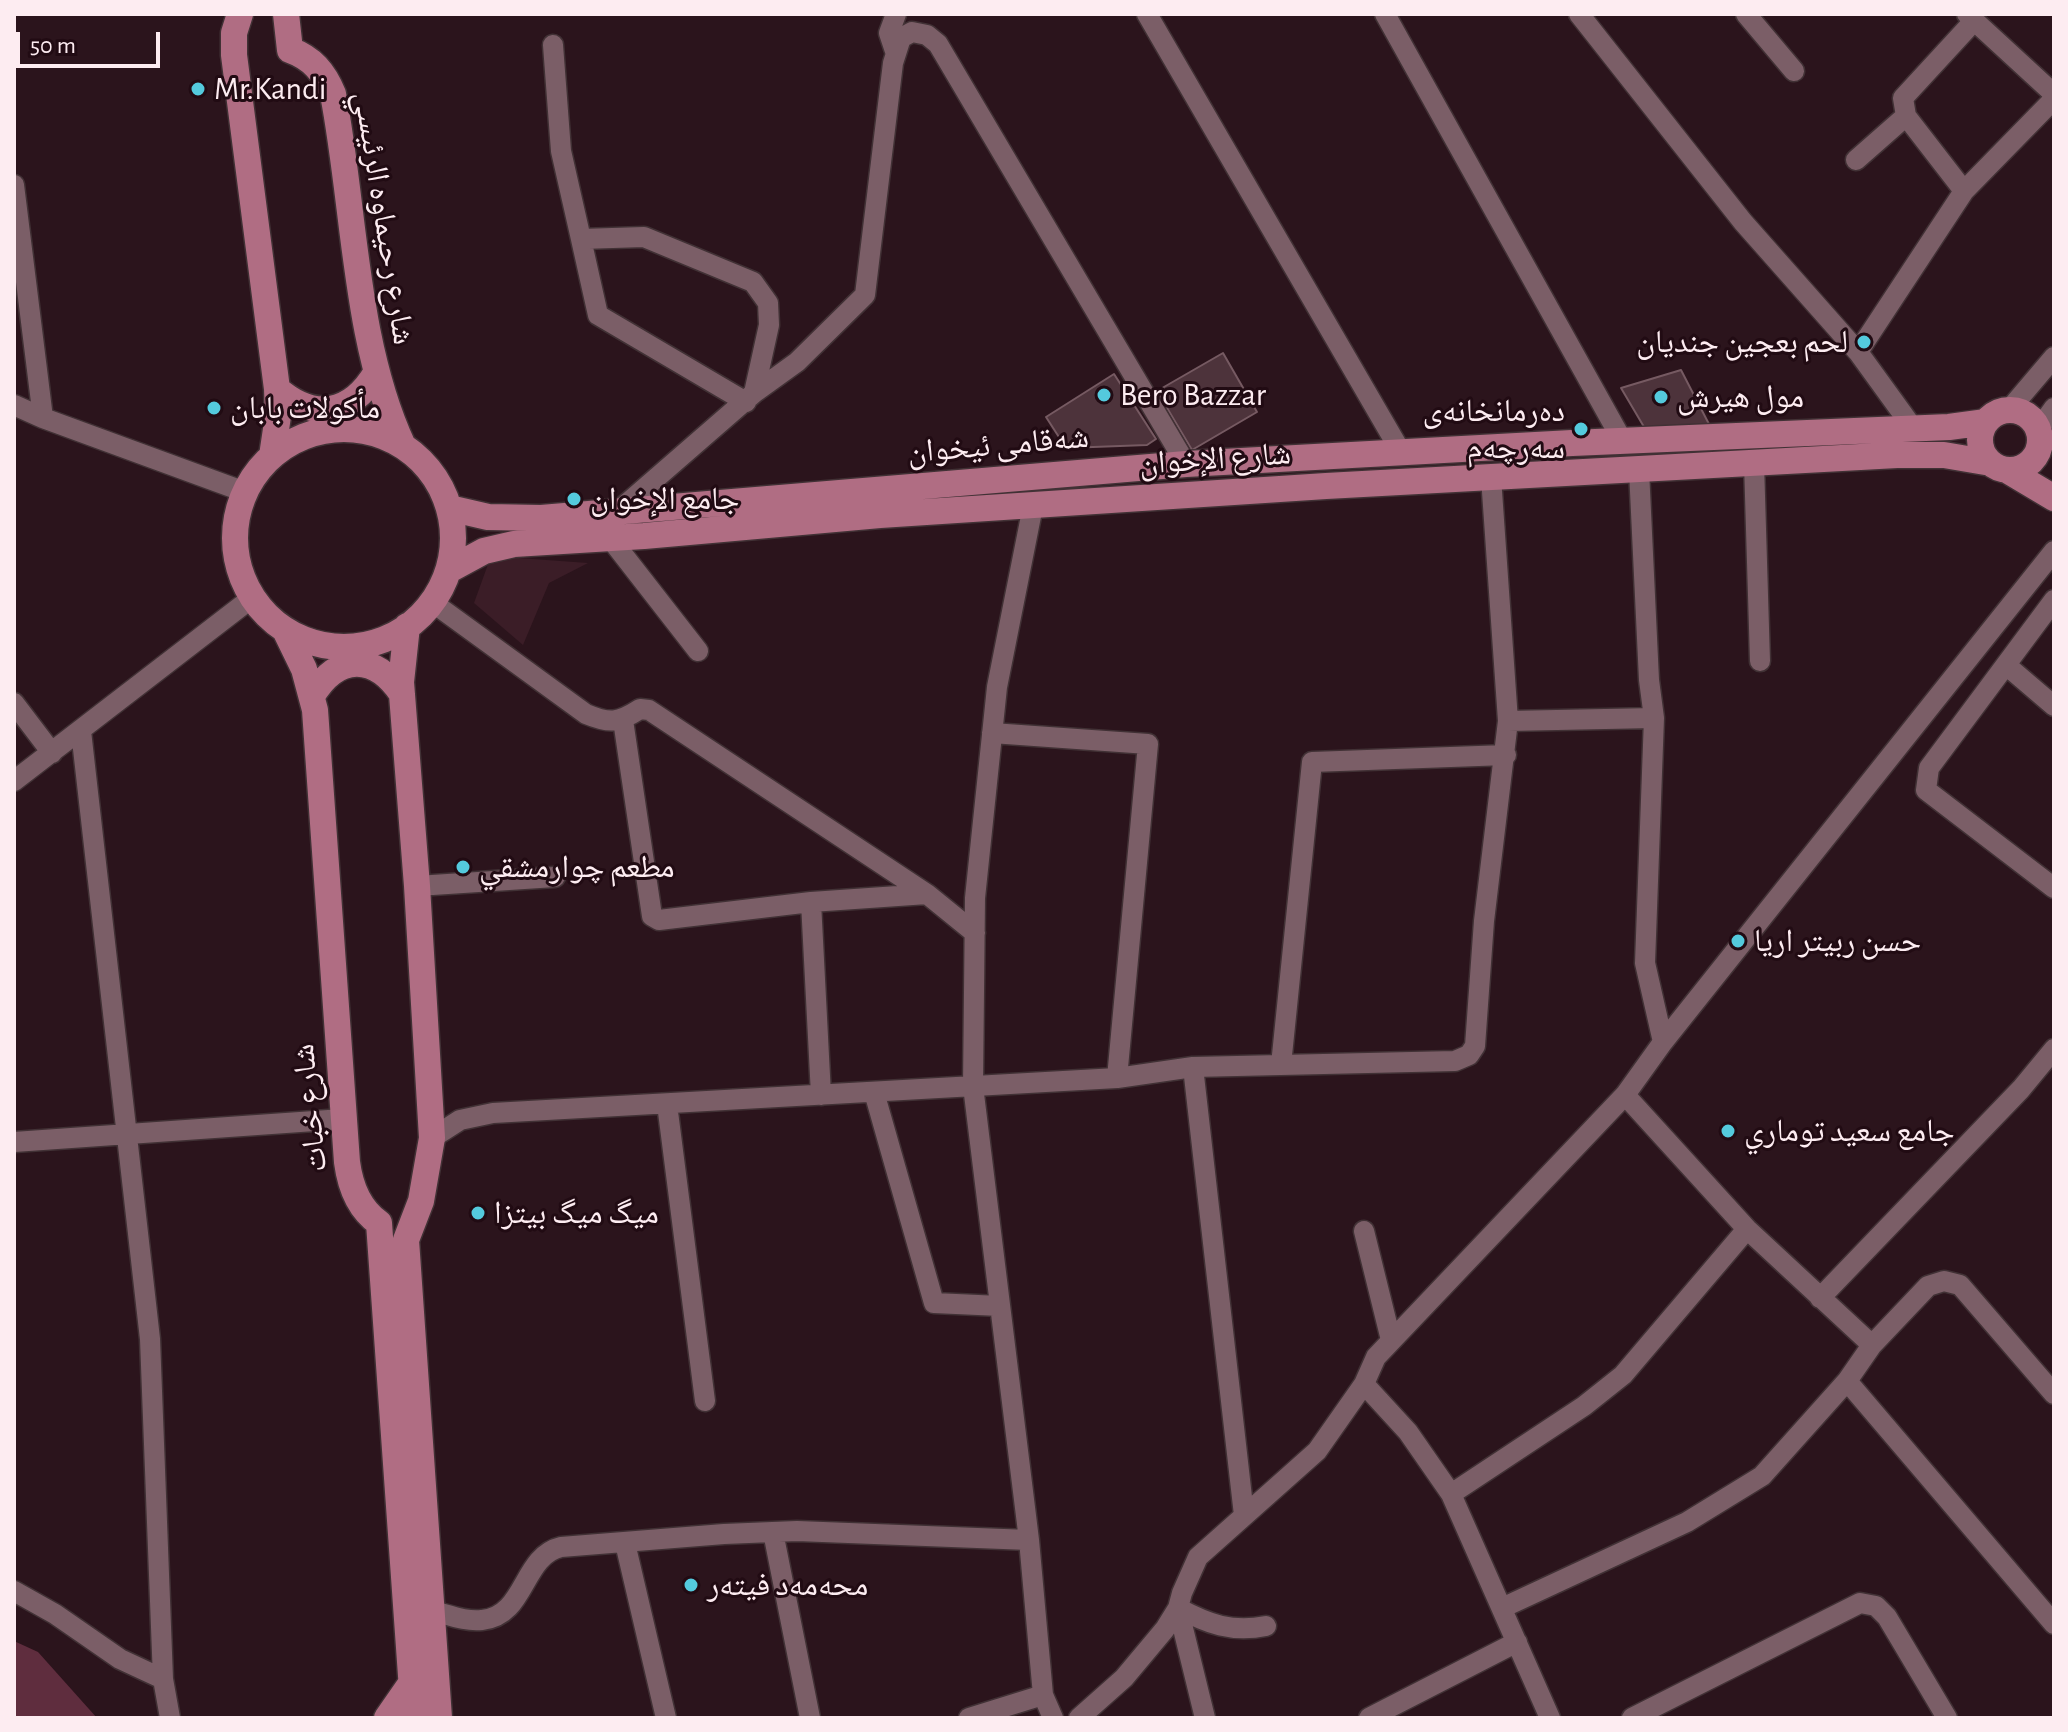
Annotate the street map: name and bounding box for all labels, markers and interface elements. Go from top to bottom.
scale bar [20,16,164,66]
text: 50 m [30,34,76,58]
place label: Mr.Kandi [214,70,326,108]
marker: Mr.Kandi [189,80,207,98]
street label: شارع رحيماوه الرئيسي [345,89,423,347]
place label: لحم بعجين جنديان [1636,323,1848,361]
marker: لحم بعجين جنديان [1855,333,1873,351]
place label: Bero Bazzar [1120,376,1266,414]
place label: مول هيرش [1677,378,1804,416]
marker: Bero Bazzar [1095,386,1113,404]
marker: مول هيرش [1652,388,1670,406]
place label: مأكولات بابان [230,389,380,427]
place label: دەرمانخانەی سەرچەم [1422,392,1565,467]
marker: مأكولات بابان [205,399,223,417]
street label: شەقامی ئیخوان [906,418,1090,472]
marker: دەرمانخانەی سەرچەم [1572,420,1590,438]
street label: شارع الإخوان [1138,435,1292,483]
place label: جامع الإخوان [590,480,739,518]
marker: جامع الإخوان [565,490,583,508]
place label: مطعم چوارمشقي [479,848,675,886]
marker: مطعم چوارمشقي [454,858,472,876]
place label: حسن ربيتر اريا [1754,922,1921,960]
marker: حسن ربيتر اريا [1729,932,1747,950]
street label: شارع خبات [284,1042,336,1174]
place label: جامع سعيد توماري [1744,1112,1955,1150]
marker: جامع سعيد توماري [1719,1122,1737,1140]
place label: ميگ ميگ بيتزا [494,1194,659,1232]
marker: ميگ ميگ بيتزا [469,1204,487,1222]
place label: محەمەد فیتەر [707,1566,868,1604]
marker: محەمەد فیتەر [682,1576,700,1594]

